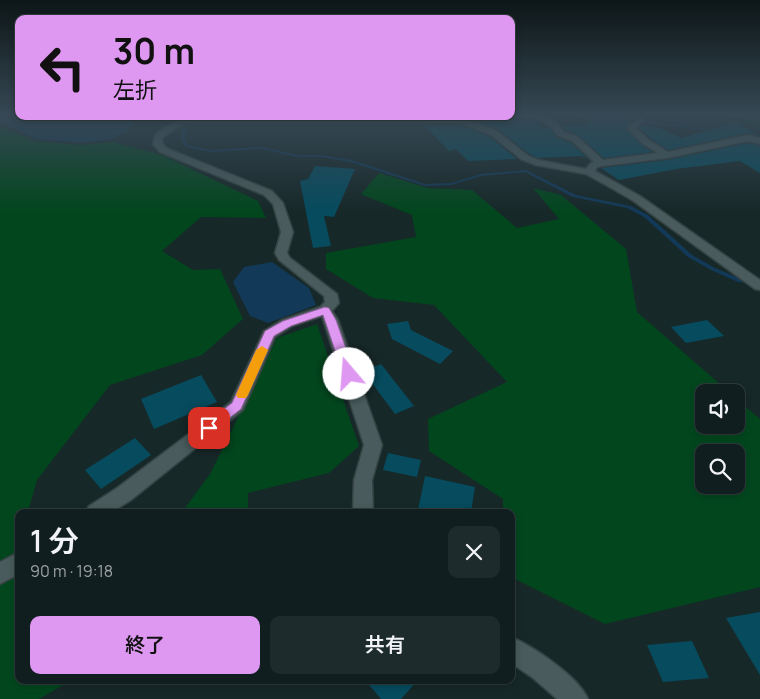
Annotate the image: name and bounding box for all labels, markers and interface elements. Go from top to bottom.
text: 30 m [113,27,195,75]
icon: left [30,35,95,100]
text: 左折 [113,75,157,105]
position arrow [322,347,374,399]
map controls [695,384,745,494]
button: sound [695,384,745,434]
pin [188,407,230,449]
icon: arrive [195,414,223,442]
button: search [695,444,745,494]
text: 1 分 [30,520,79,561]
button: close [448,526,500,578]
text: 90 m · 19:18 [30,560,113,582]
button: 終了 [30,616,260,674]
button: 共有 [270,616,500,674]

